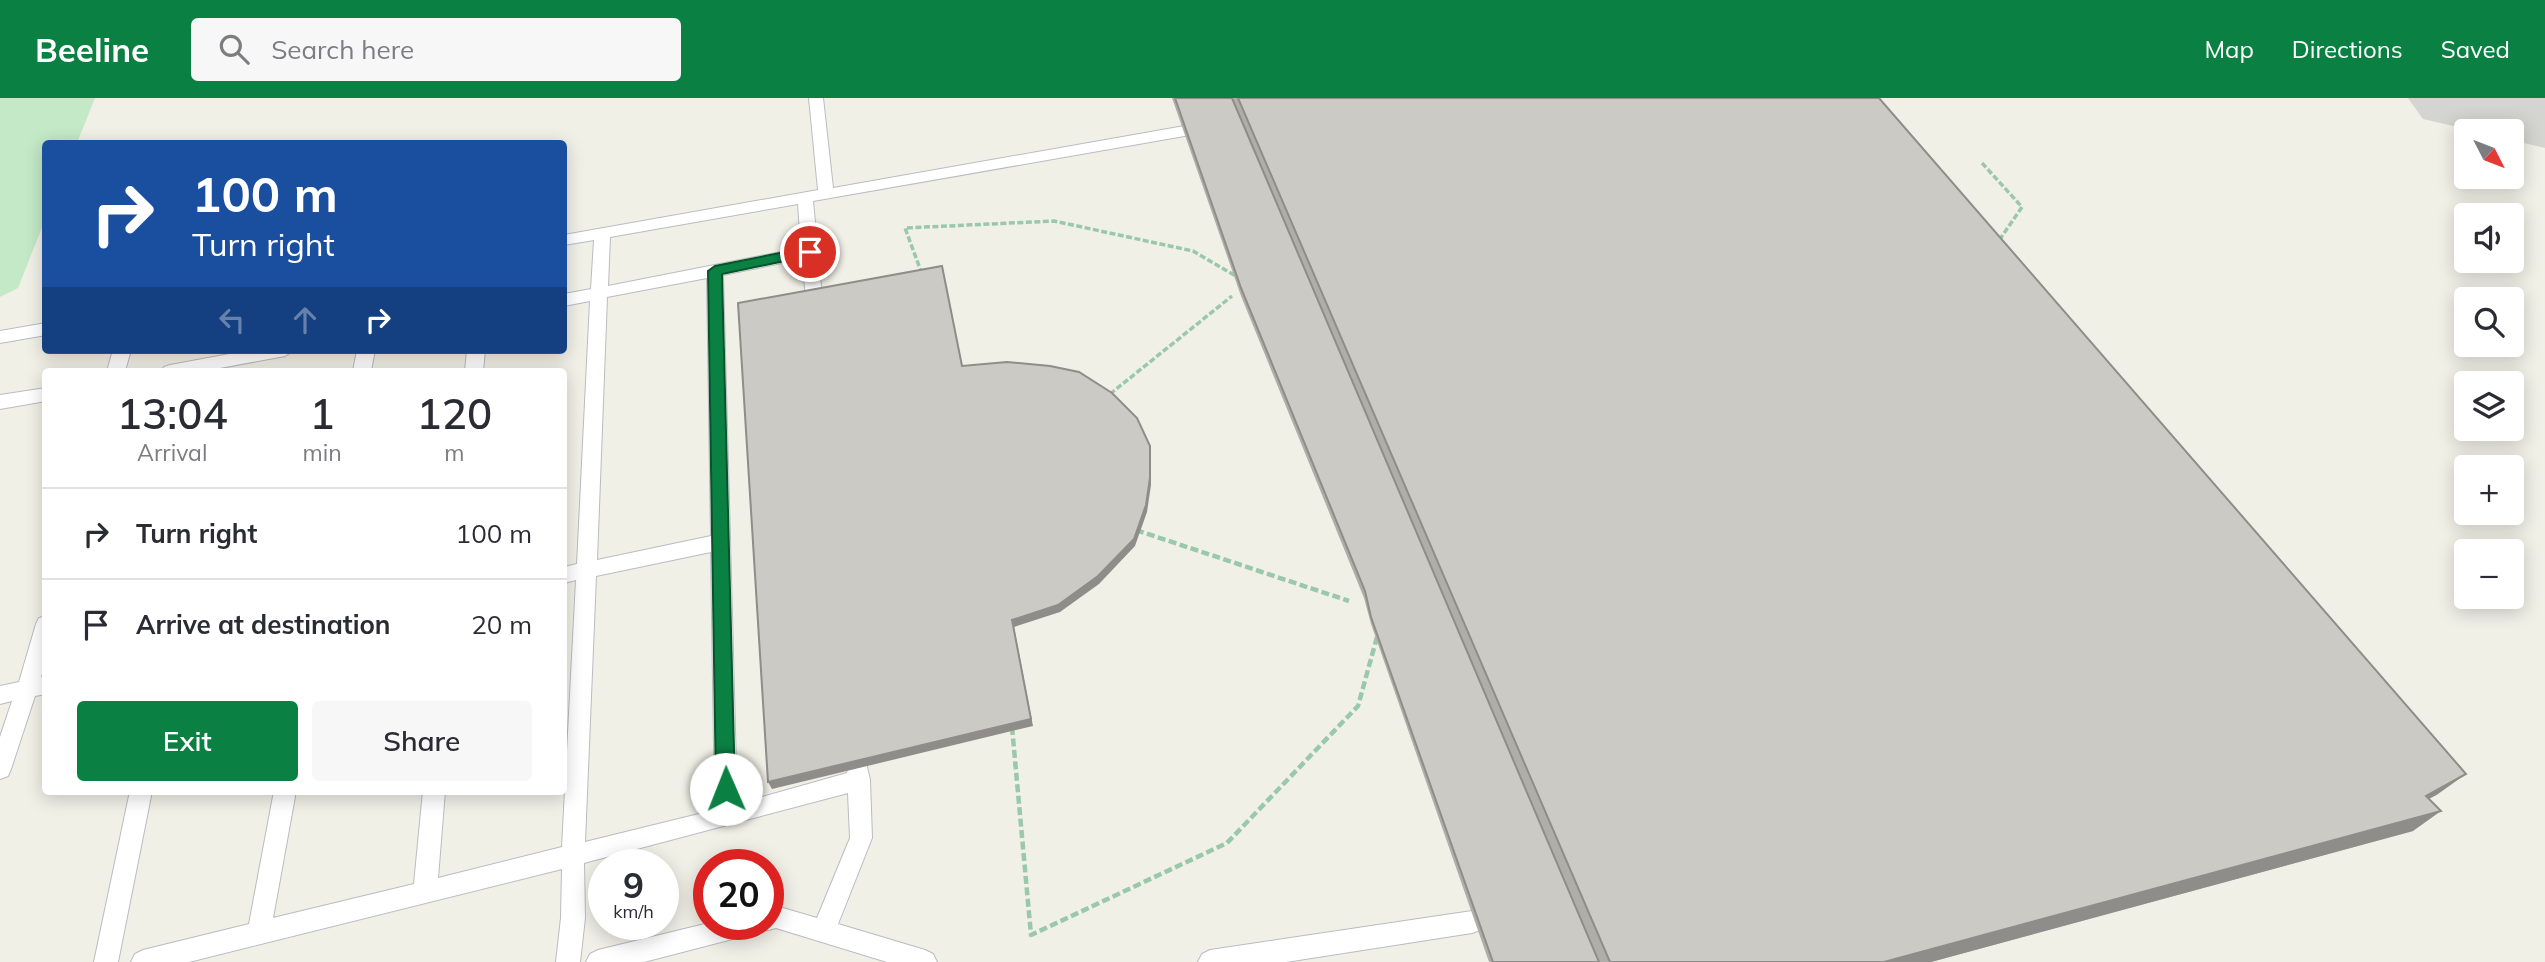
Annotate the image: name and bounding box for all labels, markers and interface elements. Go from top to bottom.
search box [191,18,681,81]
text: Beeline [35,29,149,70]
icon: search [215,30,253,68]
text: Search here [271,33,414,66]
text: Map [2204,34,2254,64]
text: Directions [2292,34,2403,64]
text: Saved [2441,34,2510,64]
north arrow [2454,119,2524,189]
map controls [2454,119,2524,609]
text: 100 m [192,163,338,224]
icon: right [77,168,168,259]
button: sound [2454,203,2524,273]
pin [780,222,840,282]
text: Turn right [192,224,335,264]
icon: arrive [791,233,829,271]
button: search [2454,287,2524,357]
icon: left [213,301,251,339]
icon: ahead [286,301,324,339]
icon: right [359,301,397,339]
button: layers [2454,371,2524,441]
text: 13:04 [117,387,228,440]
text: 1 [309,387,335,440]
text: 120 [417,387,492,440]
text: Arrival [137,438,207,467]
text: min [302,438,342,467]
text: m [444,438,464,467]
button: + [2454,455,2524,525]
icon: right [77,515,115,553]
text: Turn right [136,517,257,550]
text: 100 m [456,517,532,550]
button: − [2454,539,2524,609]
icon: arrive [77,606,115,644]
text: Arrive at destination [136,608,391,641]
text: 20 m [471,608,532,641]
button: Exit [77,701,298,781]
button: Share [312,701,532,781]
position arrow [689,752,763,826]
speed limit sign: 20 [693,849,784,940]
text: 9 [623,863,644,907]
text: km/h [613,900,654,923]

